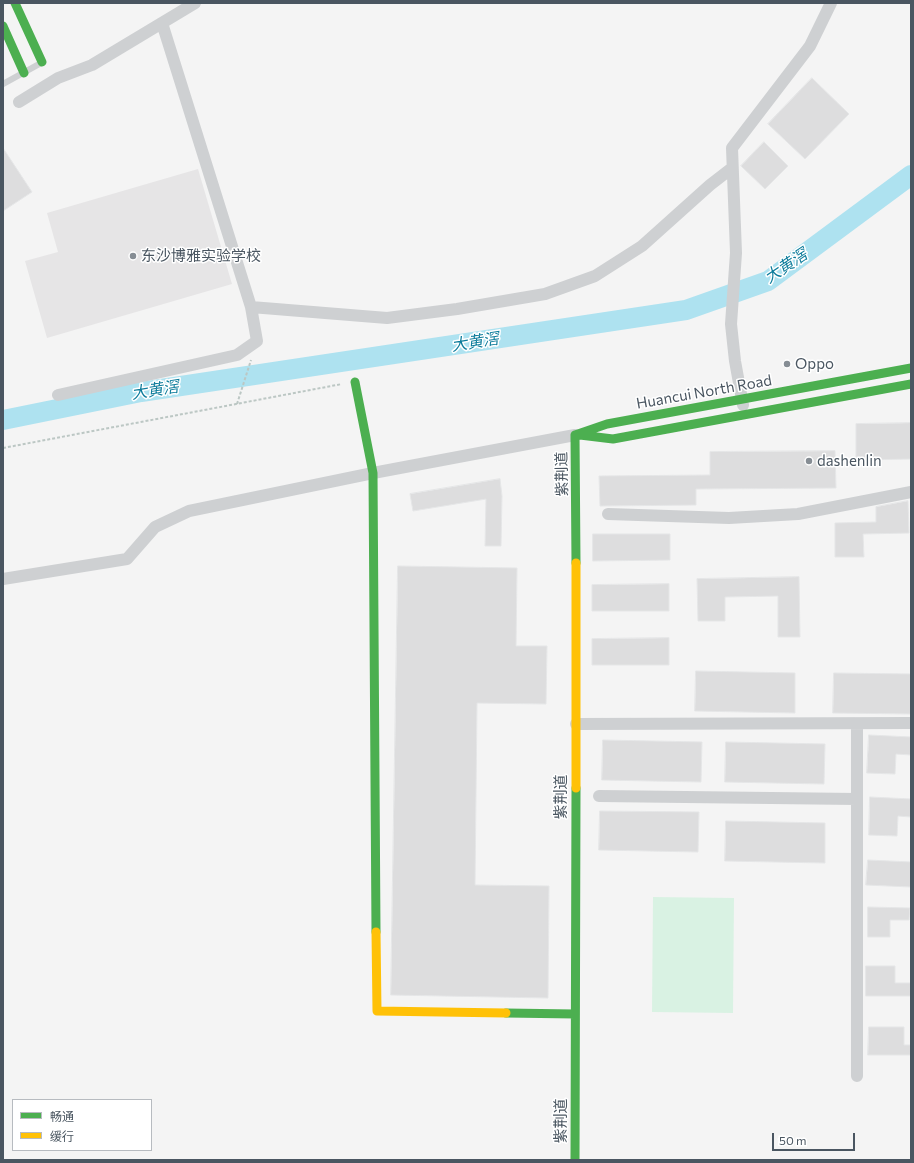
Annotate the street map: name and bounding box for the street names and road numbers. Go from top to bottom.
street label: Huancui North Road [635,371,773,413]
street label: 紫荆道 [553,451,571,497]
street label: 紫荆道 [552,775,570,819]
street label: 紫荆道 [552,1099,570,1143]

